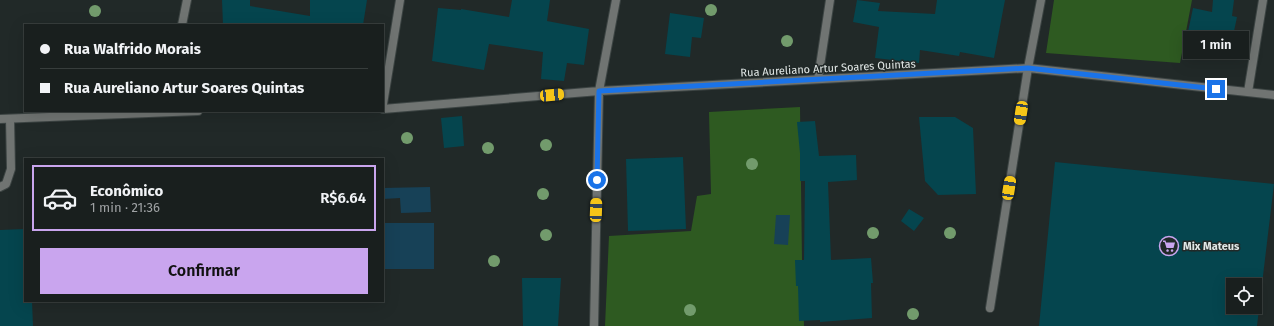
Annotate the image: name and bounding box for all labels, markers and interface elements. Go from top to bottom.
callout: 1 min [1183,31,1249,59]
text: 1 min [1200,37,1232,52]
text: Rua Walfrido Morais [64,40,201,58]
street label: Rua Aureliano Artur Soares Quintas [740,57,916,80]
text: Rua Aureliano Artur Soares Quintas [64,79,304,97]
route end [1207,80,1225,98]
car [540,88,564,102]
car [1013,100,1029,126]
route start [588,171,606,189]
car [1001,175,1017,201]
icon: car [42,180,78,216]
text: Econômico [90,182,163,200]
text: R$6.64 [320,189,366,207]
car [590,198,602,222]
text: 1 min · 21:36 [90,200,160,215]
supermarket icon: Mix Mateus [1158,235,1180,257]
place label: Mix Mateus [1183,240,1240,253]
button: Confirmar [40,248,368,294]
map controls [1226,278,1262,314]
button: locate [1226,278,1262,314]

